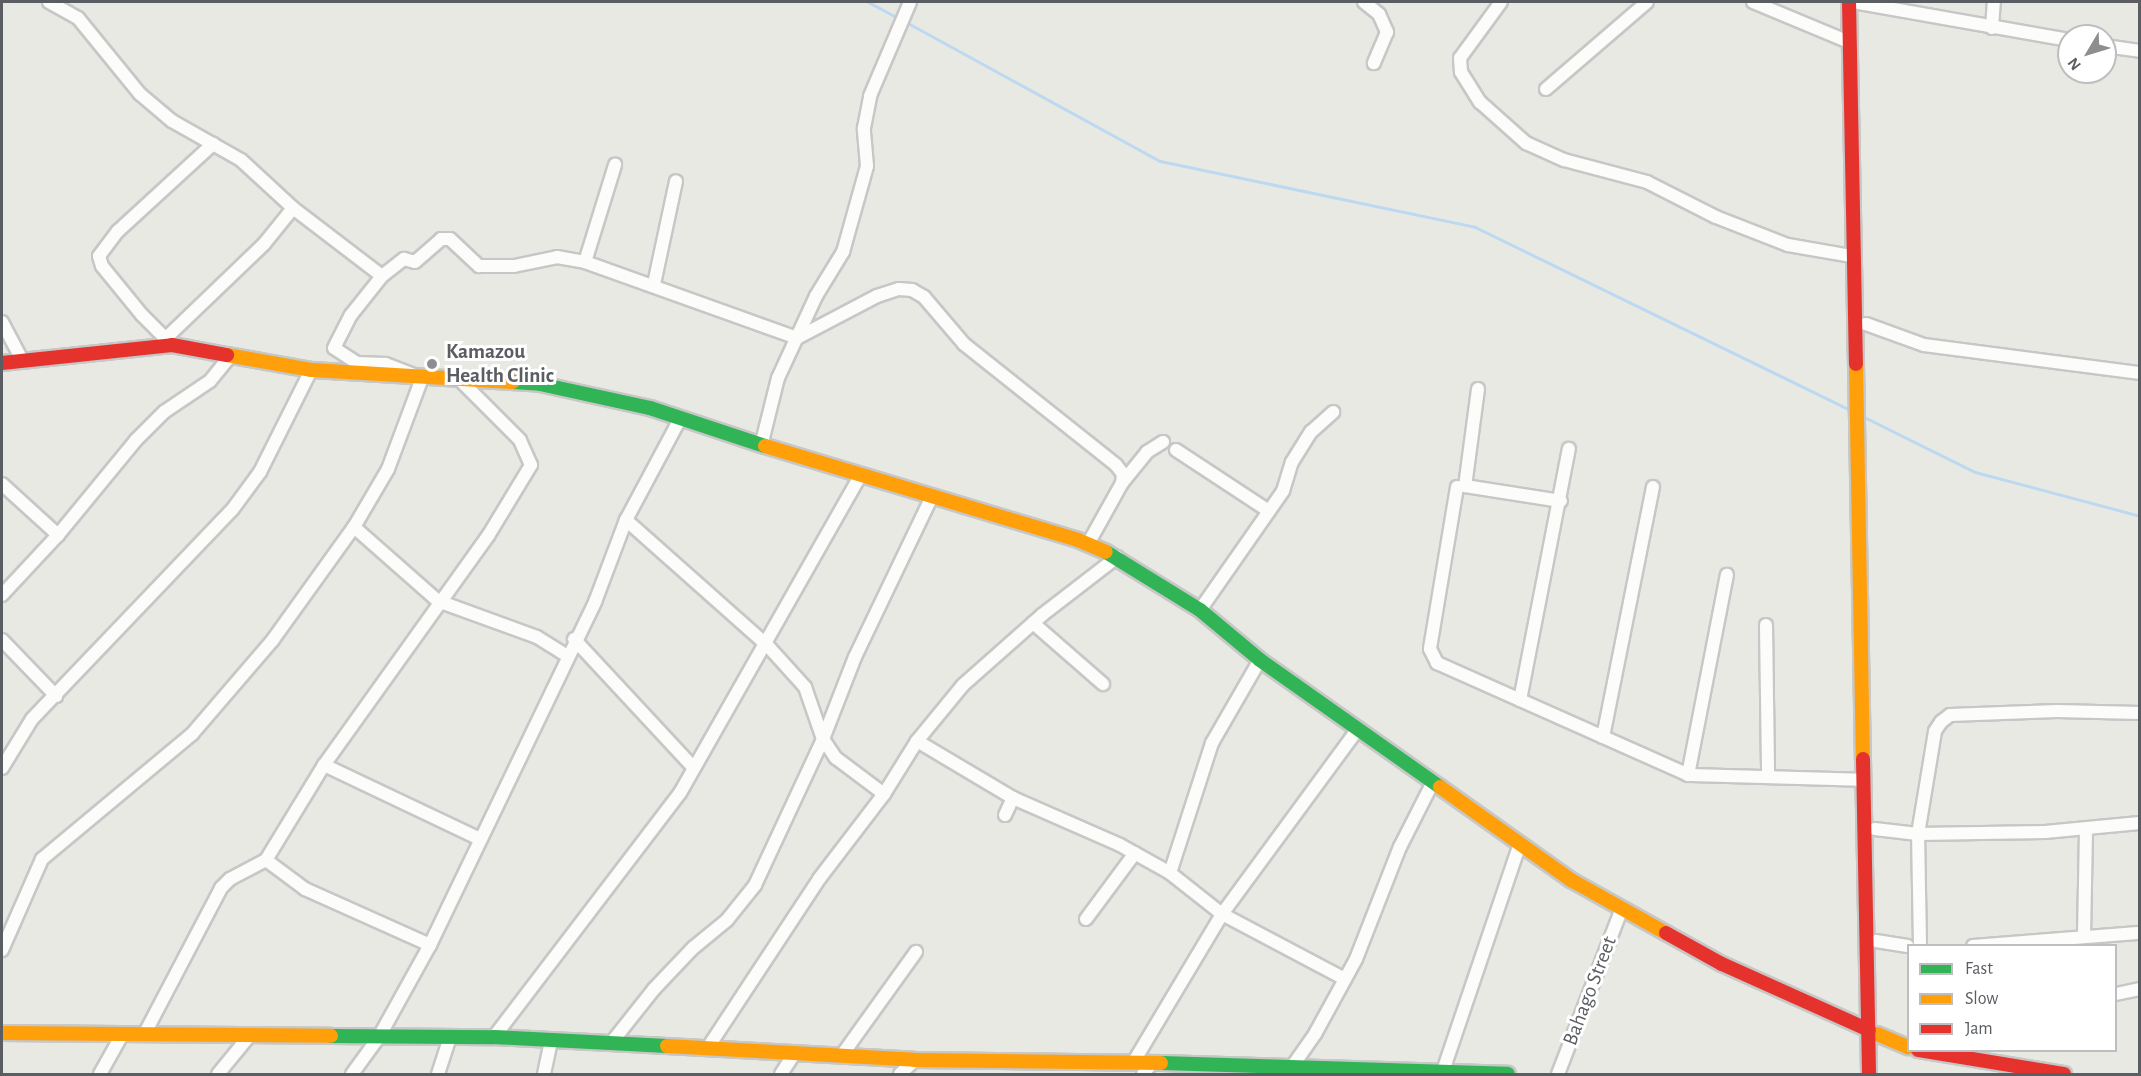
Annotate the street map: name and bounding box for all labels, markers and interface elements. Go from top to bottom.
north arrow [2057,24,2117,84]
text: N [2065,55,2084,73]
place label: Kamazou Health Clinic [446,339,554,389]
marker: Kamazou Health Clinic [423,355,441,373]
street label: Bahago Street [1558,933,1622,1049]
legend [1907,944,2117,1052]
text: Fast [1965,960,1993,978]
text: Slow [1965,990,1998,1008]
text: Jam [1965,1020,1993,1038]

